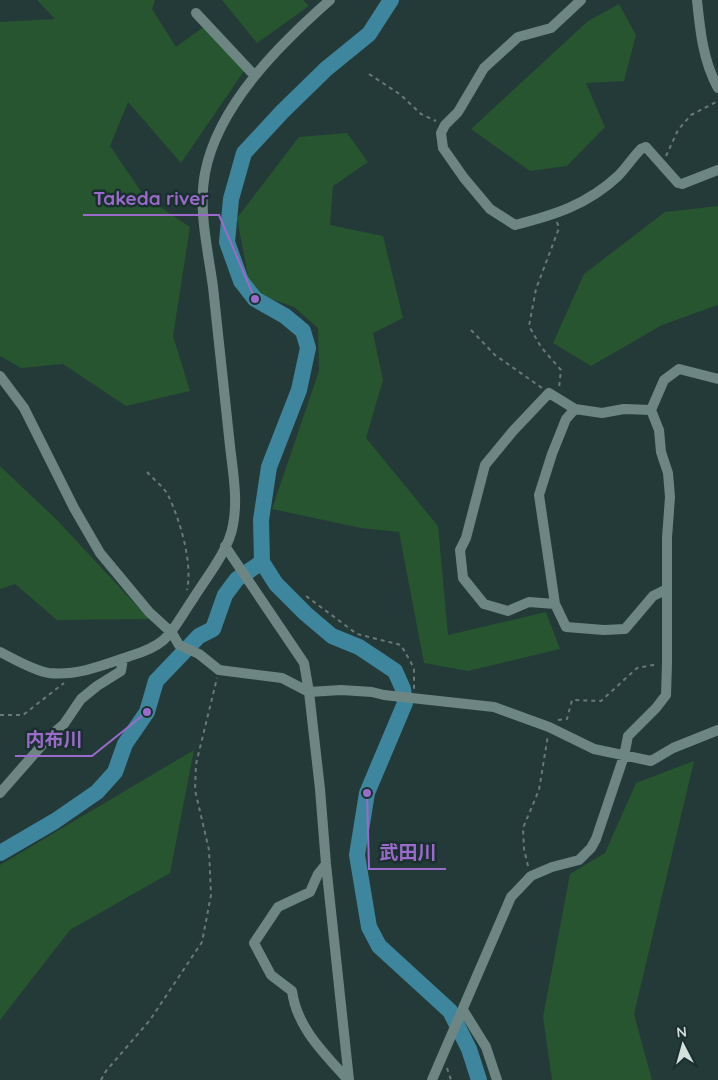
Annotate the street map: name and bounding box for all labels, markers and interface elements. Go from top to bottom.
callout: Takeda river [83,181,219,215]
text: Takeda river [93,186,209,210]
callout: 内布川 [15,722,92,756]
text: 内布川 [25,727,83,751]
callout: 武田川 [369,835,446,869]
text: 武田川 [379,840,437,864]
north arrow [658,1020,708,1070]
text: N [676,1023,688,1042]

